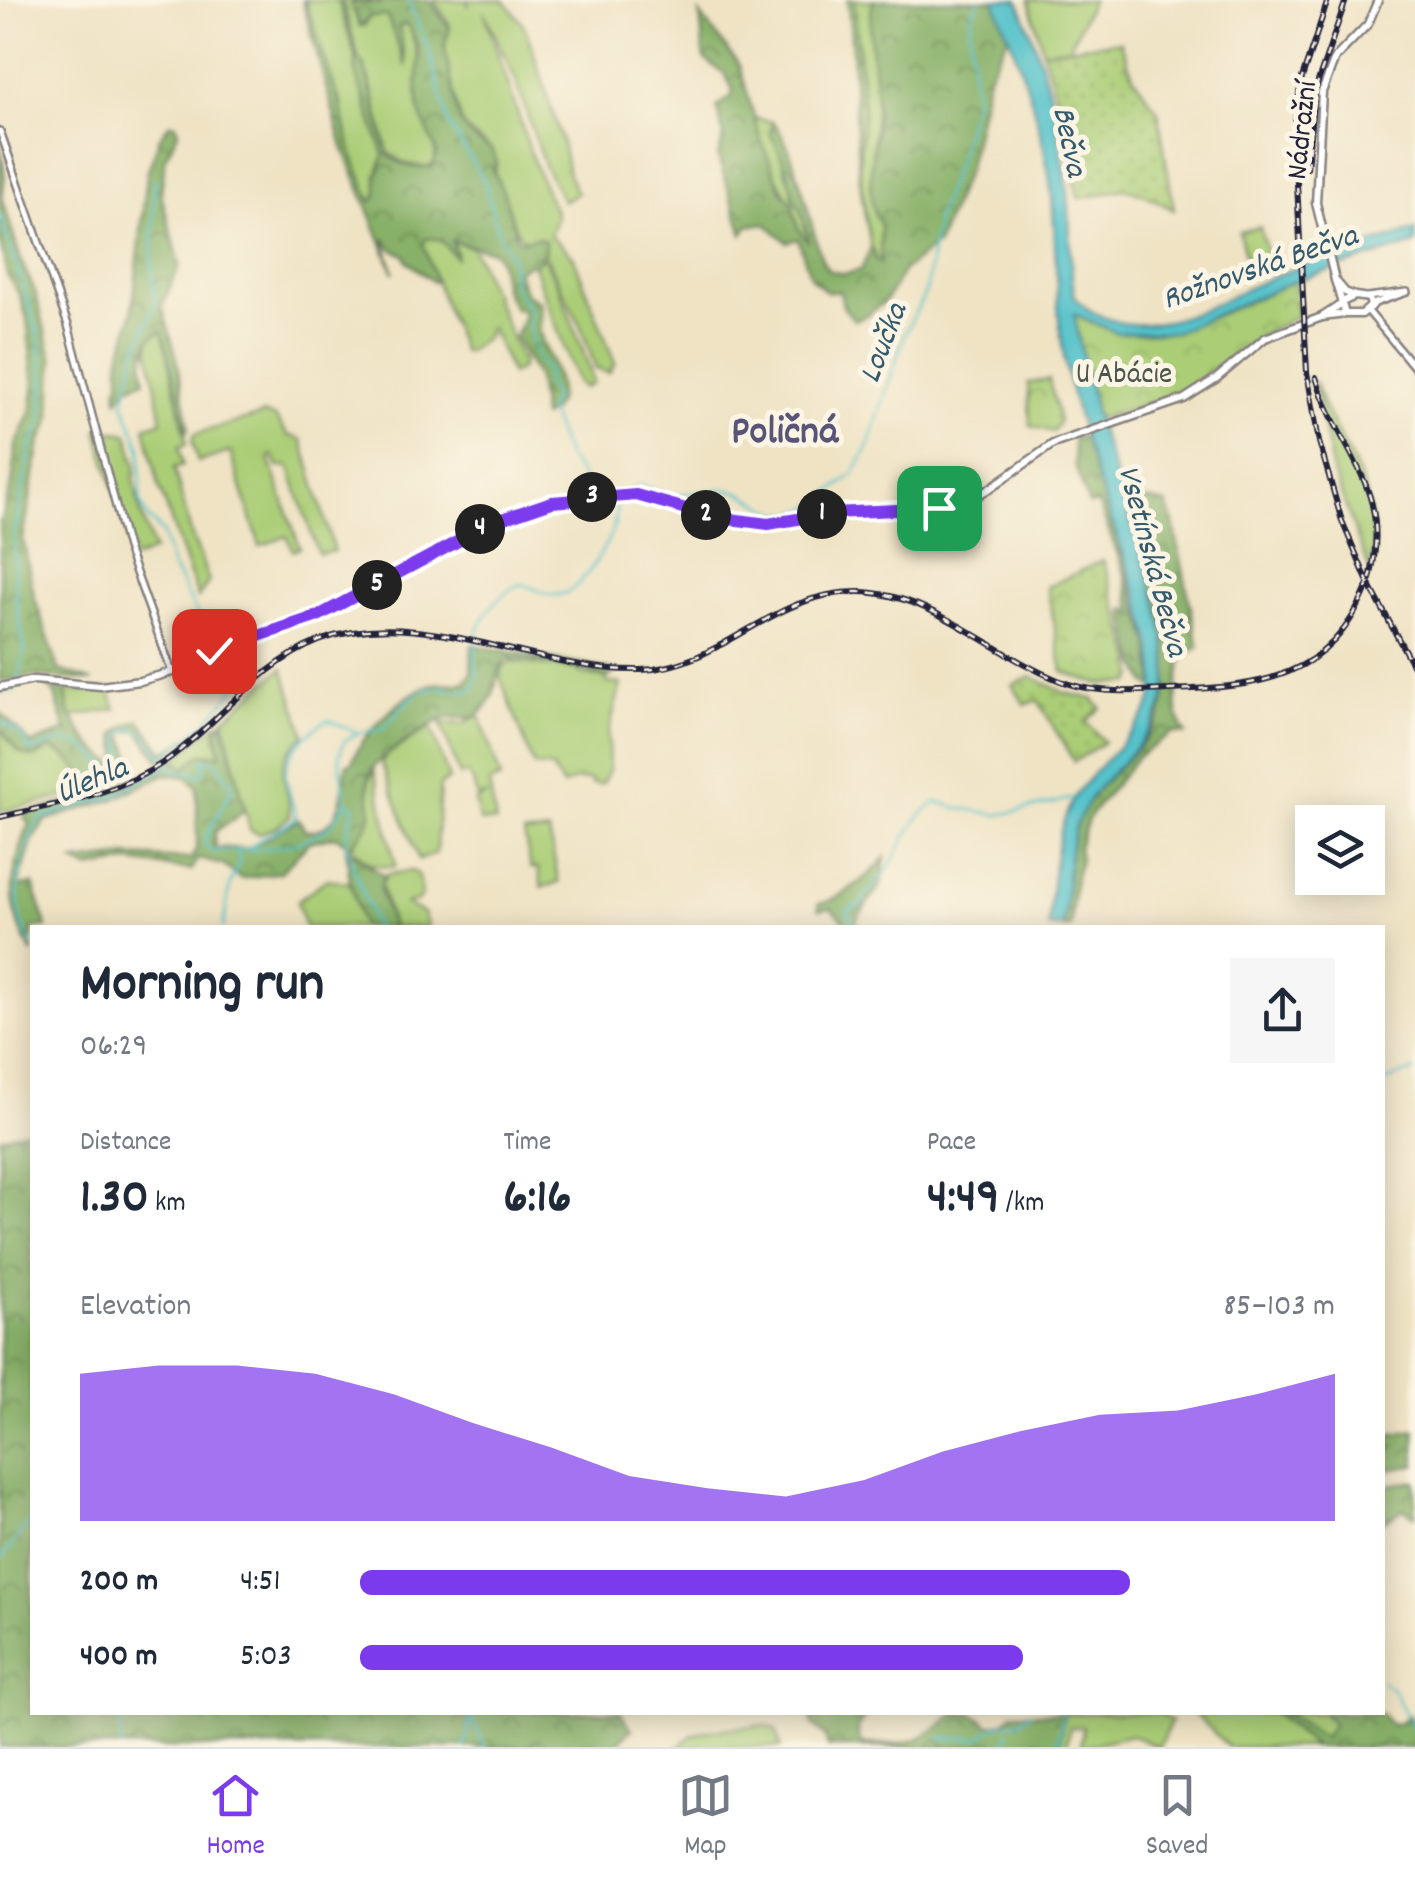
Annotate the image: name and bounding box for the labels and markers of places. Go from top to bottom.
pin [897,466,982,551]
pin: 3 [567,472,617,522]
pin: 1 [797,489,847,539]
pin: 2 [681,490,731,540]
pin: 4 [455,504,505,554]
pin: 5 [352,560,402,610]
pin [172,609,257,694]

